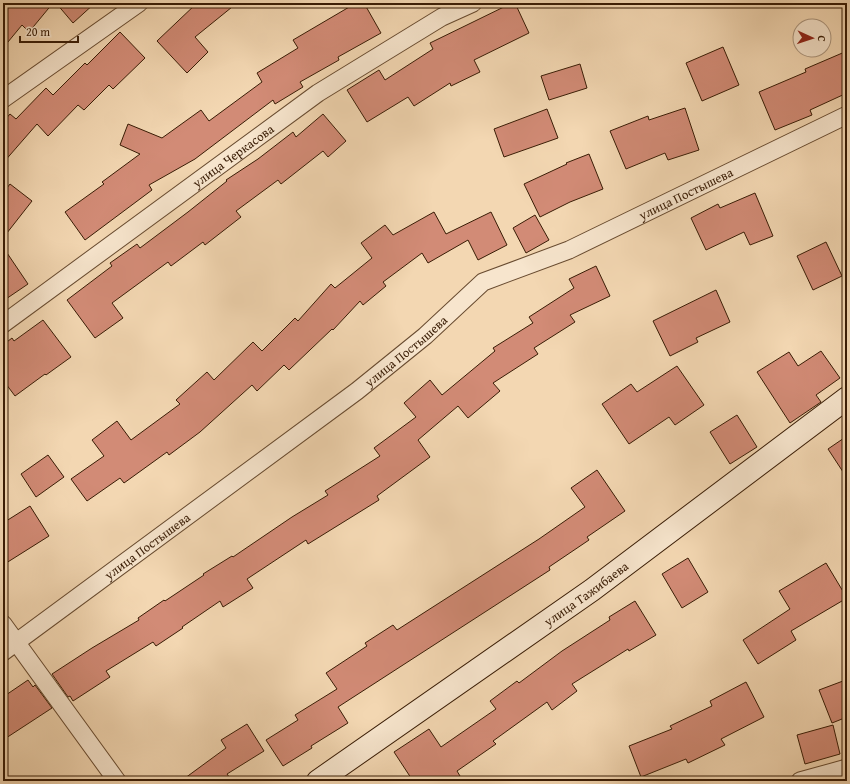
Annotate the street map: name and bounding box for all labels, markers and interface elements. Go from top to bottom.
scale bar [20,18,78,44]
north arrow [792,18,832,58]
text: 20 m [26,23,50,40]
text: С [814,35,830,42]
street label: улица Черкасова [188,119,279,193]
street label: улица Постышева [635,162,737,225]
street label: улица Постышева [360,310,452,392]
street label: улица Постышева [100,508,195,585]
street label: улица Тажибаева [539,556,633,631]

